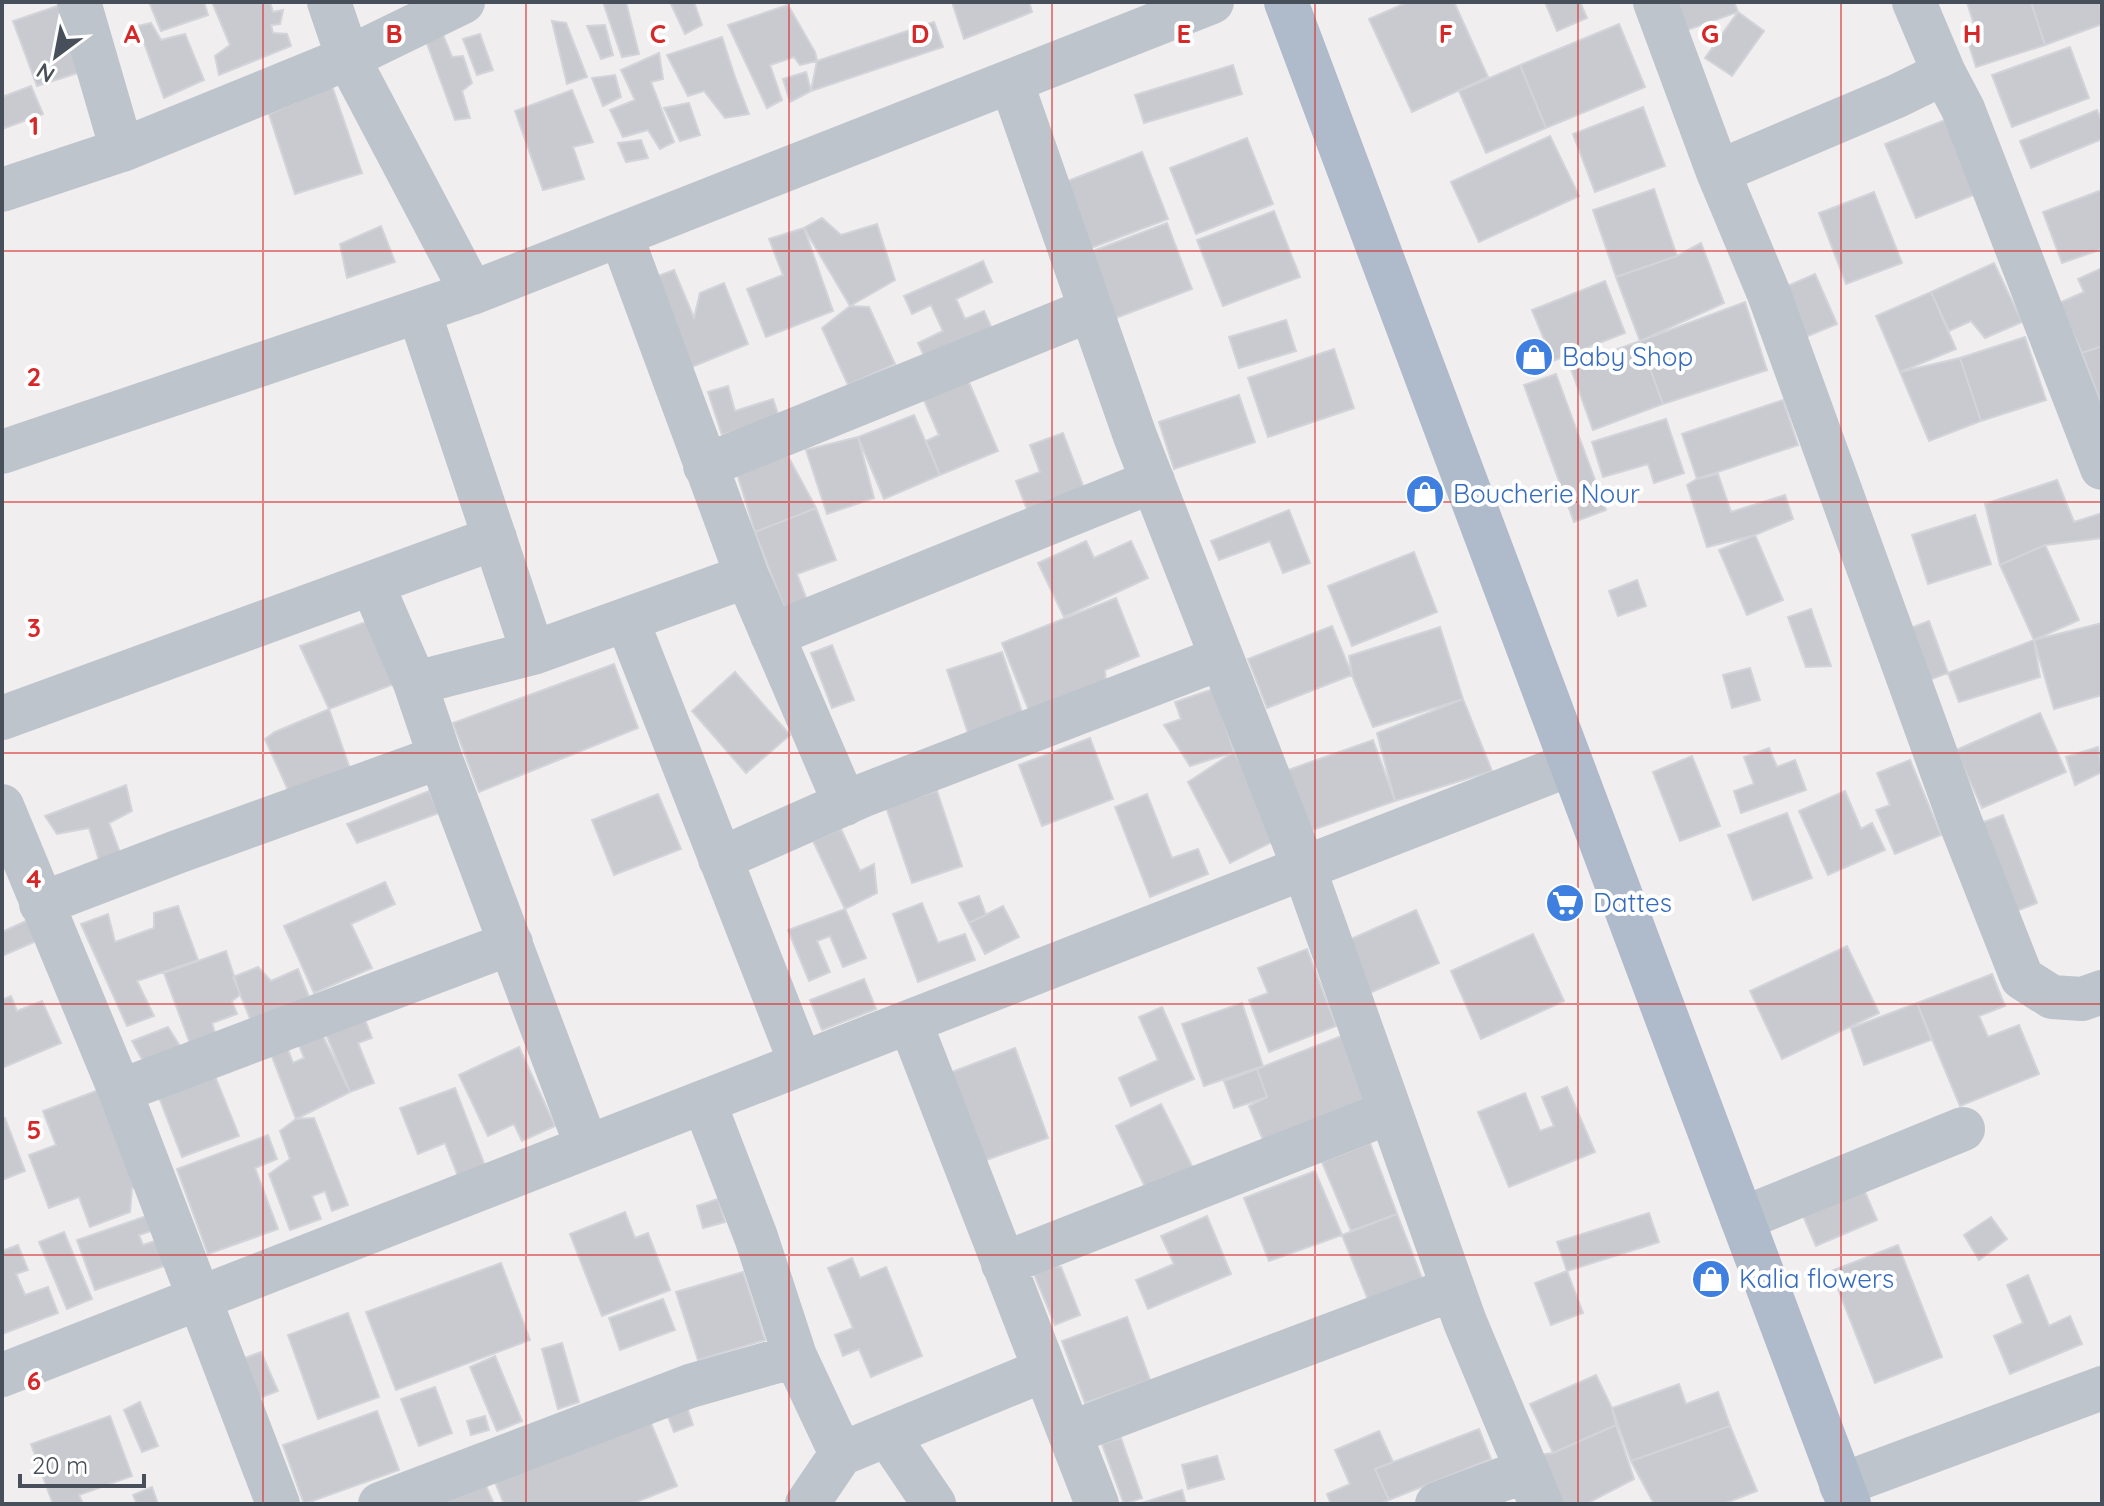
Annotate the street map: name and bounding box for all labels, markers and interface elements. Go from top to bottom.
north arrow [16,16,96,96]
text: A [124,17,141,50]
text: B [385,17,403,50]
text: C [650,17,666,50]
text: D [911,17,929,50]
text: E [1177,17,1191,50]
text: F [1439,17,1453,50]
text: G [1701,17,1719,50]
text: H [1963,17,1981,50]
text: N [31,57,60,89]
text: 1 [29,109,39,142]
shop icon: Baby Shop [1513,336,1555,378]
place label: Baby Shop [1562,340,1693,373]
text: 2 [27,360,41,393]
shop icon: Boucherie Nour [1404,473,1446,515]
place label: Boucherie Nour [1453,477,1640,510]
text: 3 [27,611,41,644]
text: 4 [26,862,42,895]
supermarket icon: Dattes [1544,882,1586,924]
place label: Dattes [1593,886,1672,919]
text: 5 [27,1113,41,1146]
shop icon: Kalia flowers [1690,1258,1732,1300]
place label: Kalia flowers [1739,1262,1894,1295]
text: 6 [27,1364,41,1397]
scale bar [20,1438,144,1488]
text: 20 m [32,1450,88,1480]

